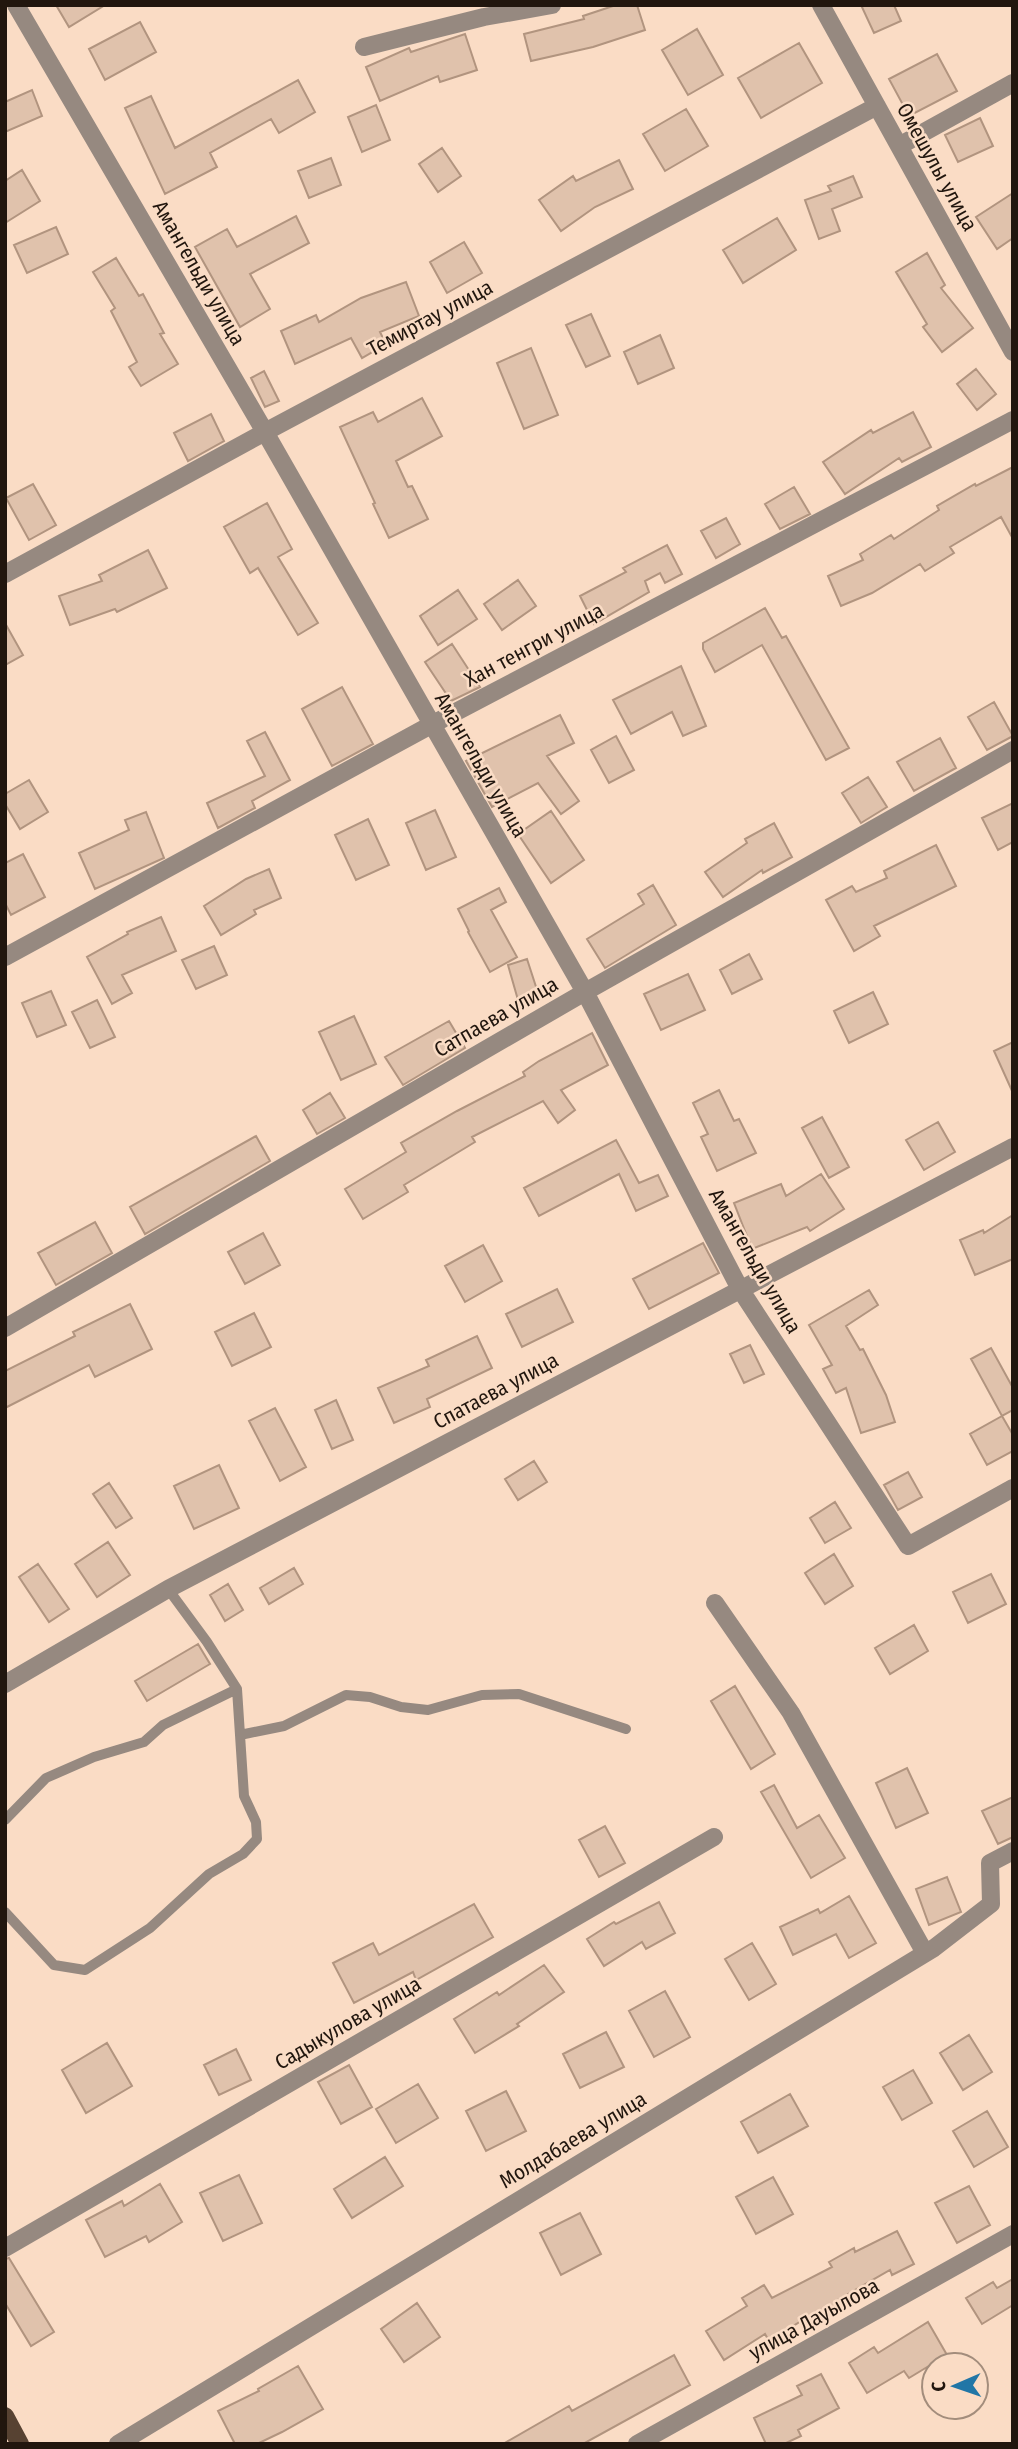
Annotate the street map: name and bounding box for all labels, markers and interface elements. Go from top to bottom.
street label: Омешулы улица [891,98,983,236]
street label: Амангельди улица [147,196,251,350]
street label: Темиртау улица [363,274,497,362]
street label: Хан тенгри улица [460,597,608,693]
street label: Амангельди улица [429,688,533,842]
street label: Сатпаева улица [429,971,563,1063]
street label: Амангельди улица [703,1184,807,1338]
street label: Спатаева улица [429,1347,563,1435]
street label: Садыкулова улица [270,1971,426,2075]
street label: Молдабаева улица [495,2086,651,2194]
street label: улица Дауылова [744,2272,884,2366]
north arrow [920,2351,990,2421]
text: С [927,2381,950,2392]

